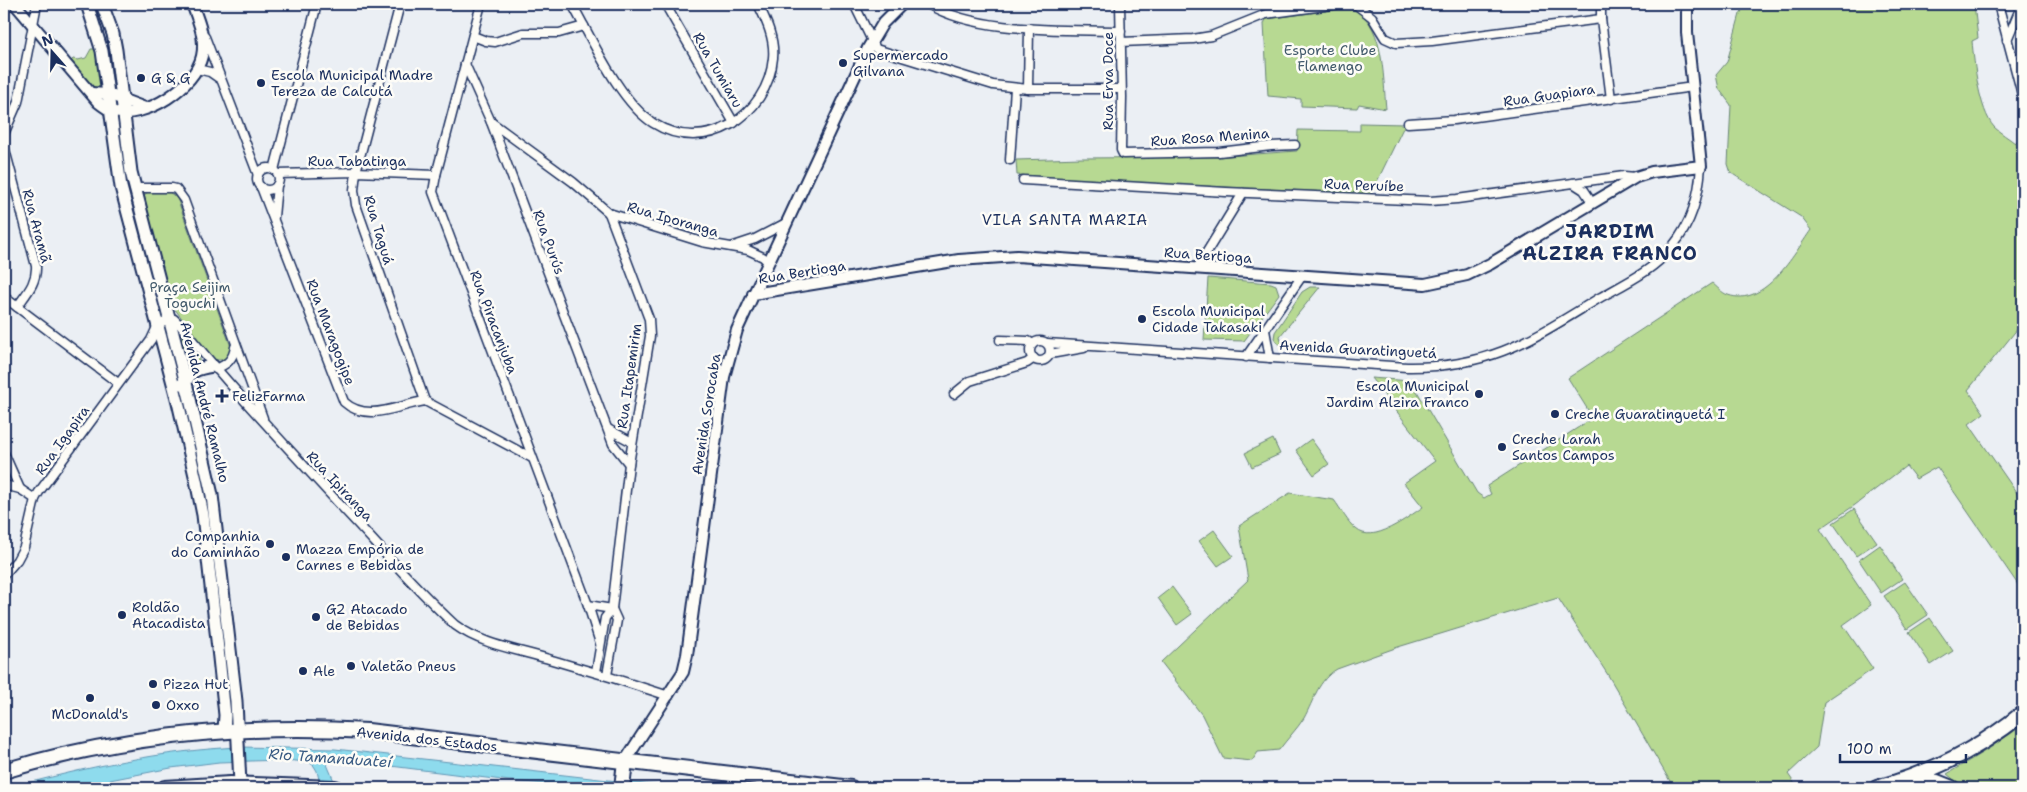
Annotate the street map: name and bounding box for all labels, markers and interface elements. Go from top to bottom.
north arrow [28,28,78,78]
text: N [39,29,56,50]
street label: Rua Tumiaru [689,29,747,111]
street label: Rua Erva Doce [1099,32,1117,130]
park label: Esporte Clube Flamengo [1284,41,1376,75]
place label: Supermercado Gilvana [853,46,948,80]
marker: Supermercado Gilvana [837,57,849,69]
place label: Escola Municipal Madre Tereza de Calcutá [271,66,433,100]
place label: G & G [151,69,191,87]
marker: G & G [135,72,147,84]
marker: Escola Municipal Madre Tereza de Calcutá [255,77,267,89]
street label: Rua Guapiara [1502,80,1596,110]
street label: Rua Rosa Menina [1150,124,1270,150]
street label: Rua Tabatinga [308,152,406,170]
street label: Rua Peruíbe [1324,175,1405,195]
street label: Rua Aramã [18,187,56,265]
street label: Rua Taguá [360,193,398,267]
street label: Rua Iporanga [625,197,721,241]
street label: Rua Purús [529,207,569,277]
district label: VILA SANTA MARIA [982,210,1148,230]
district label: JARDIM ALZIRA FRANCO [1522,219,1698,266]
street label: Rua Bertioga [1163,243,1253,267]
street label: Rua Bertioga [757,256,847,288]
street label: Rua Piracanjuba [466,268,522,377]
street label: Rua Maragogipe [303,276,360,388]
park label: Praça Seijim Toguchi [149,278,231,312]
place label: Escola Municipal Cidade Takasaki [1152,302,1266,336]
marker: Escola Municipal Cidade Takasaki [1136,313,1148,325]
street label: Avenida André Ramalho [176,320,234,484]
street label: Rua Itapemirim [613,322,645,430]
street label: Avenida Guaratinguetá [1279,336,1437,362]
street label: Avenida Sorocaba [688,352,724,476]
place label: Escola Municipal Jardim Alzira Franco [1326,377,1470,411]
place label: FelizFarma [232,387,305,405]
marker: Escola Municipal Jardim Alzira Franco [1473,388,1485,400]
marker: FelizFarma [216,390,228,402]
street label: Rua Igapira [31,402,93,478]
place label: Creche Guaratinguetá I [1565,405,1726,423]
marker: Creche Guaratinguetá I [1549,408,1561,420]
place label: Creche Larah Santos Campos [1512,430,1615,464]
marker: Creche Larah Santos Campos [1496,441,1508,453]
street label: Rua Ipiranga [303,447,377,525]
place label: Companhia do Caminhão [171,527,260,561]
marker: Companhia do Caminhão [264,538,276,550]
place label: Mazza Empória de Carnes e Bebidas [296,540,424,574]
marker: Mazza Empória de Carnes e Bebidas [280,551,292,563]
place label: Roldão Atacadista [132,598,206,632]
place label: G2 Atacado de Bebidas [326,600,408,634]
marker: Roldão Atacadista [116,609,128,621]
marker: G2 Atacado de Bebidas [310,611,322,623]
place label: Valetão Pneus [361,657,456,675]
marker: Valetão Pneus [345,660,357,672]
place label: Ale [313,662,335,680]
marker: Ale [297,665,309,677]
place label: Pizza Hut [163,675,229,693]
marker: Pizza Hut [147,678,159,690]
marker: McDonald's [84,692,96,704]
place label: Oxxo [166,696,199,714]
marker: Oxxo [150,699,162,711]
place label: McDonald's [52,705,128,723]
street label: Avenida dos Estados [356,723,499,755]
scale bar [1840,732,1966,764]
text: 100 m [1847,739,1892,759]
water label: Rio Tamanduateí [268,744,394,772]

